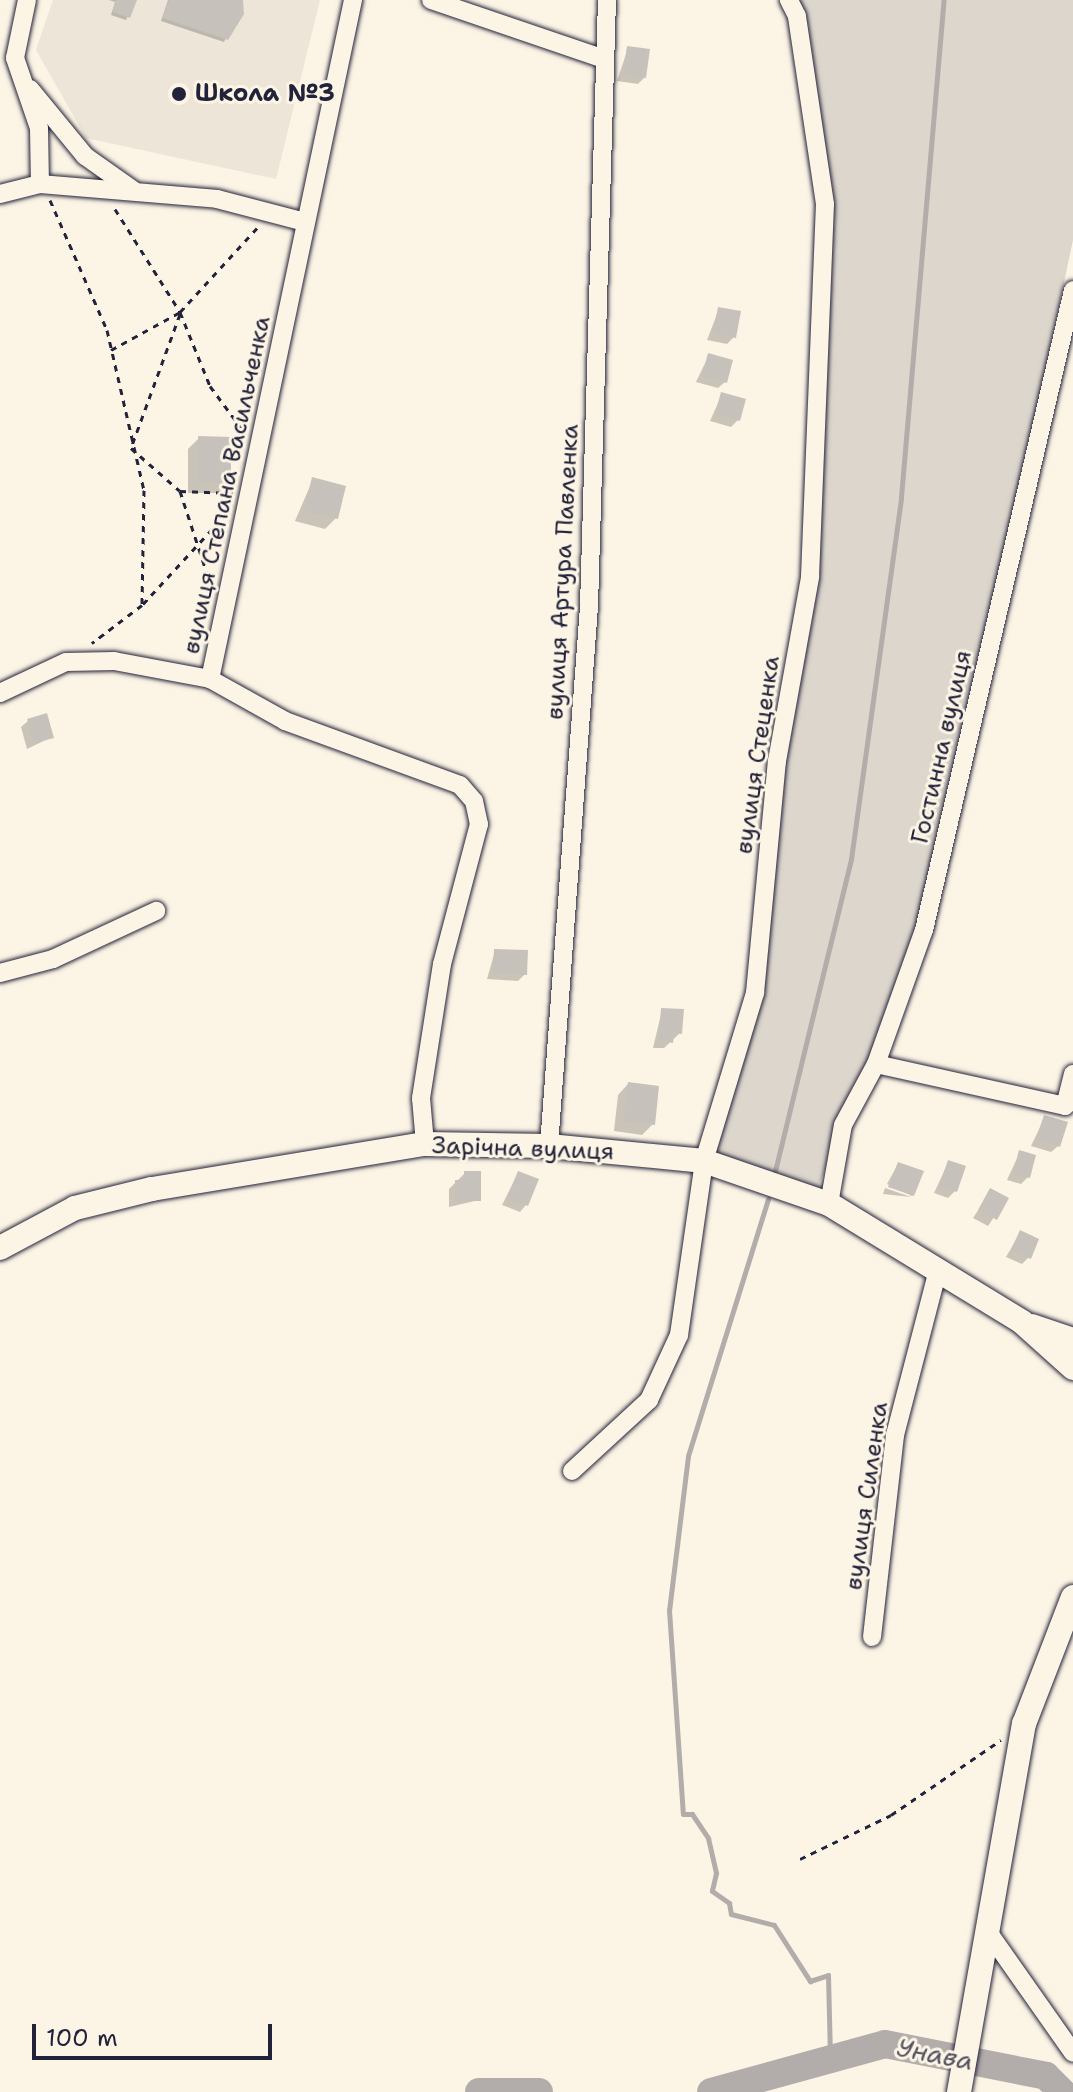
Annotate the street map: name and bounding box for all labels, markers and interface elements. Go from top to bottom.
place label: Школа №3 [195,80,335,108]
marker: Школа №3 [170,85,188,103]
street label: вулиця Степана Васильченка [177,313,277,657]
street label: вулиця Артура Павленка [541,424,585,720]
street label: Гостинна вулиця [906,647,978,847]
street label: вулиця Стеценка [730,654,786,856]
street label: Зарічна вулиця [431,1131,615,1167]
street label: вулиця Силенка [840,1400,894,1592]
scale bar [36,2008,276,2058]
text: 100 m [46,2022,118,2054]
water label: Унава [894,2031,976,2077]

